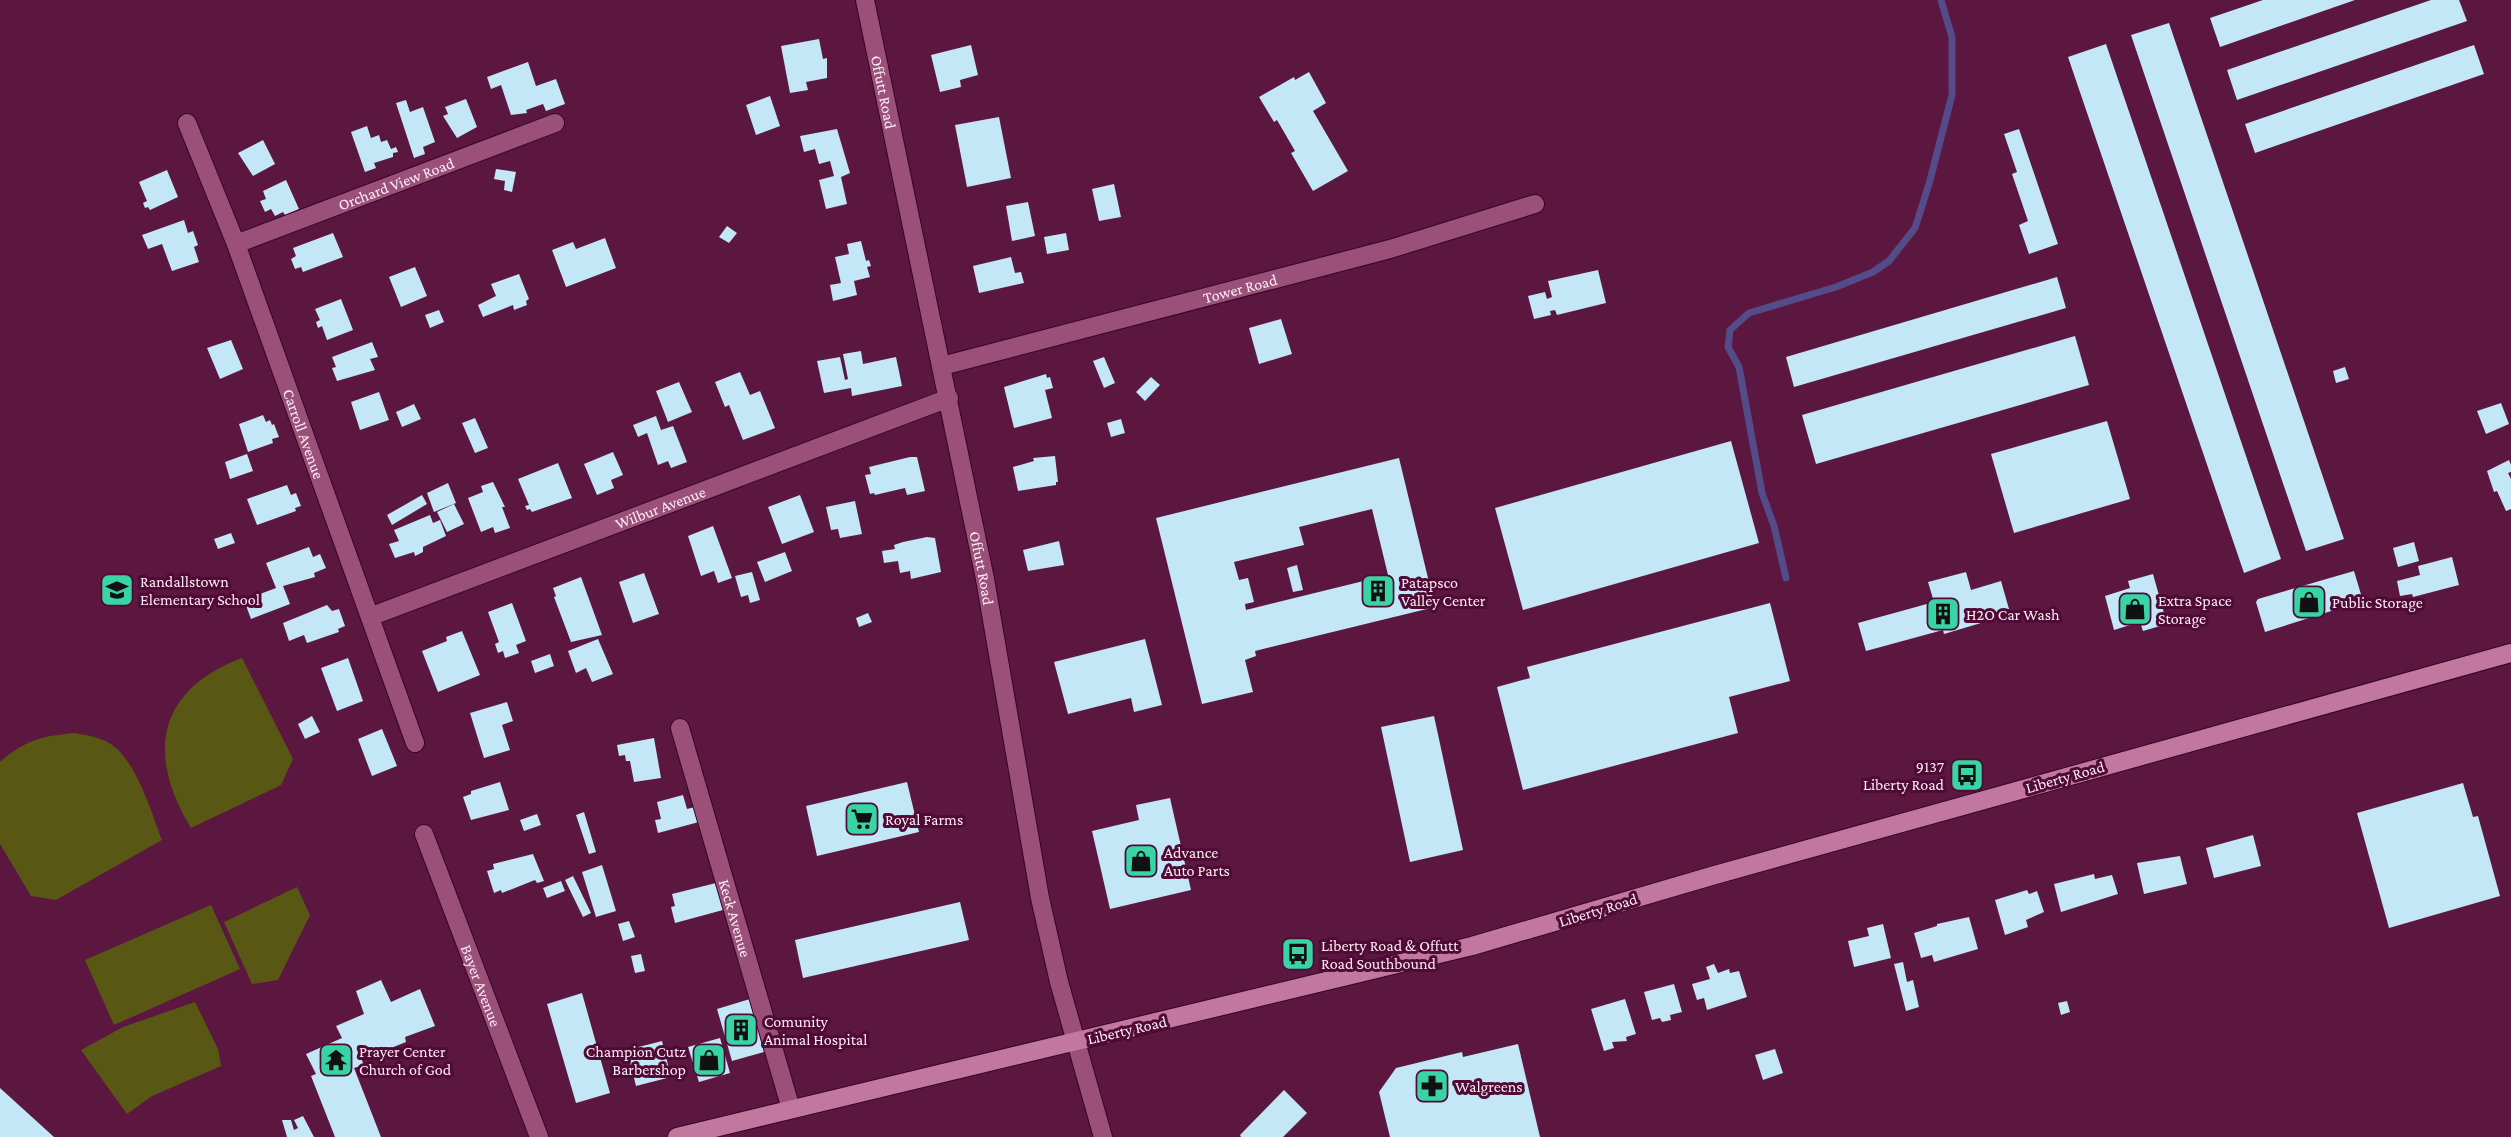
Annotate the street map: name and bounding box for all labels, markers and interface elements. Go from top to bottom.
street label: Offutt Road [868,54,900,131]
street label: Orchard View Road [336,153,457,213]
street label: Tower Road [1201,270,1279,306]
street label: Carroll Avenue [280,386,328,481]
street label: Wilbur Avenue [613,482,708,532]
street label: Offutt Road [967,530,998,607]
school or university icon: Randallstown Elementary School [99,572,135,608]
place label: Randallstown Elementary School [140,573,260,609]
building icon: Patapsco Valley Center [1360,573,1396,609]
place label: Patapsco Valley Center [1401,574,1486,610]
shop icon: Public Storage [2291,584,2327,620]
shop icon: Extra Space Storage [2117,591,2153,627]
place label: Extra Space Storage [2158,592,2232,628]
place label: Public Storage [2332,594,2423,612]
building icon: H2O Car Wash [1925,596,1961,632]
place label: H2O Car Wash [1966,606,2060,623]
bus stop icon: 9137 Liberty Road [1949,757,1985,793]
street label: Liberty Road [2024,757,2107,797]
place label: 9137 Liberty Road [1863,758,1945,794]
supermarket icon: Royal Farms [844,801,880,837]
place label: Royal Farms [885,811,963,829]
shop icon: Advance Auto Parts [1123,843,1159,879]
place label: Advance Auto Parts [1164,844,1230,879]
street label: Keck Avenue [716,877,755,959]
street label: Liberty Road [1557,890,1640,931]
bus stop icon: Liberty Road & Offutt Road Southbound [1280,936,1316,972]
place label: Liberty Road & Offutt Road Southbound [1321,937,1459,972]
street label: Bayer Avenue [458,942,505,1029]
building icon: Comunity Animal Hospital [723,1012,759,1048]
street label: Liberty Road [1086,1012,1169,1048]
place label: Comunity Animal Hospital [764,1013,867,1049]
temple icon: Prayer Center Church of God [318,1042,354,1078]
shop icon: Champion Cutz Barbershop [691,1042,727,1078]
place label: Prayer Center Church of God [359,1043,452,1078]
place label: Champion Cutz Barbershop [586,1043,686,1079]
pharmacy icon: Walgreens [1414,1068,1450,1104]
place label: Walgreens [1455,1078,1523,1096]

